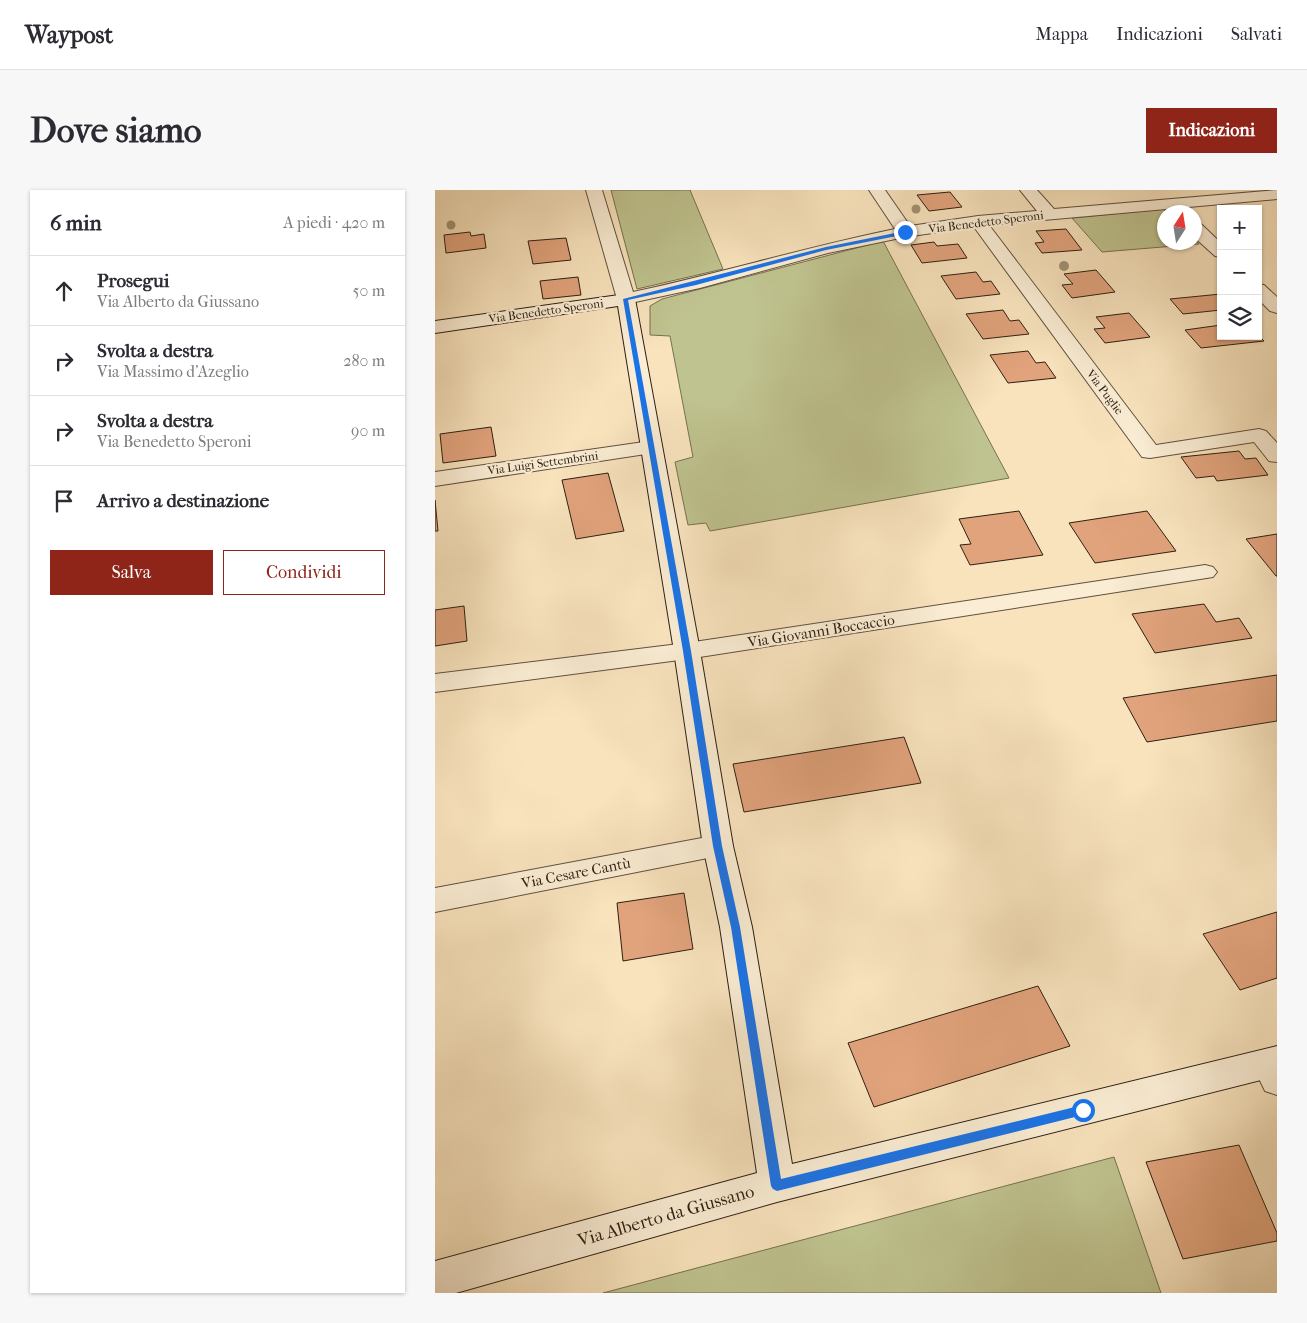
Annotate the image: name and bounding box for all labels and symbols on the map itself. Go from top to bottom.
north arrow [1157,205,1202,250]
street label: Via Benedetto Speroni [927,208,1045,236]
route end [894,221,917,244]
street label: Via Benedetto Speroni [487,296,605,326]
street label: Via Puglie [1083,366,1126,417]
street label: Via Luigi Settembrini [486,448,600,478]
street label: Via Giovanni Boccaccio [745,610,896,652]
street label: Via Cesare Cantù [519,854,633,893]
route start [1072,1099,1095,1122]
street label: Via Alberto da Giussano [574,1181,757,1252]

